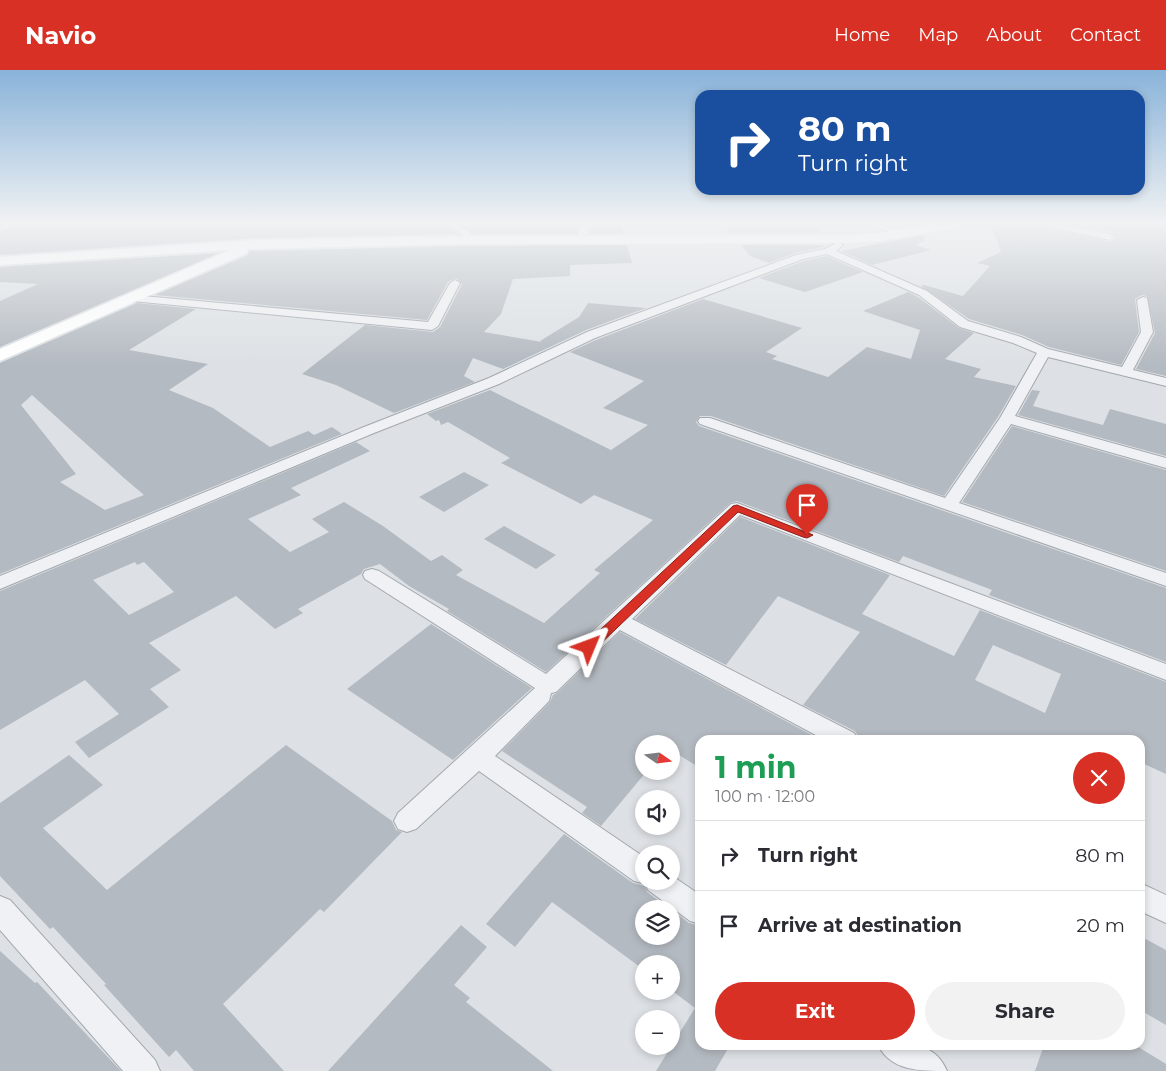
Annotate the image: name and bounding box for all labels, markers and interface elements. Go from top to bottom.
text: Navio [25,21,96,50]
text: Home [834,24,890,46]
text: Map [918,24,958,46]
text: About [986,24,1042,46]
text: Contact [1070,24,1141,46]
text: 80 m [798,107,892,150]
icon: right [715,110,780,175]
text: Turn right [798,150,908,177]
pin [786,484,828,535]
icon: arrive [793,491,821,519]
position arrow [562,620,614,672]
north arrow [635,735,680,780]
map controls [635,735,680,1055]
text: 1 min [715,749,796,786]
button: close [1073,752,1125,804]
text: 100 m · 12:00 [715,787,815,806]
button: sound [635,790,680,835]
icon: right [715,842,743,870]
text: Turn right [758,844,858,867]
text: 80 m [1075,844,1125,867]
button: search [635,845,680,890]
button: layers [635,900,680,945]
icon: arrive [715,912,743,940]
text: Arrive at destination [758,914,962,937]
text: 20 m [1077,914,1125,937]
button: + [635,955,680,1000]
button: Exit [715,982,915,1040]
button: Share [925,982,1125,1040]
button: − [635,1010,680,1055]

